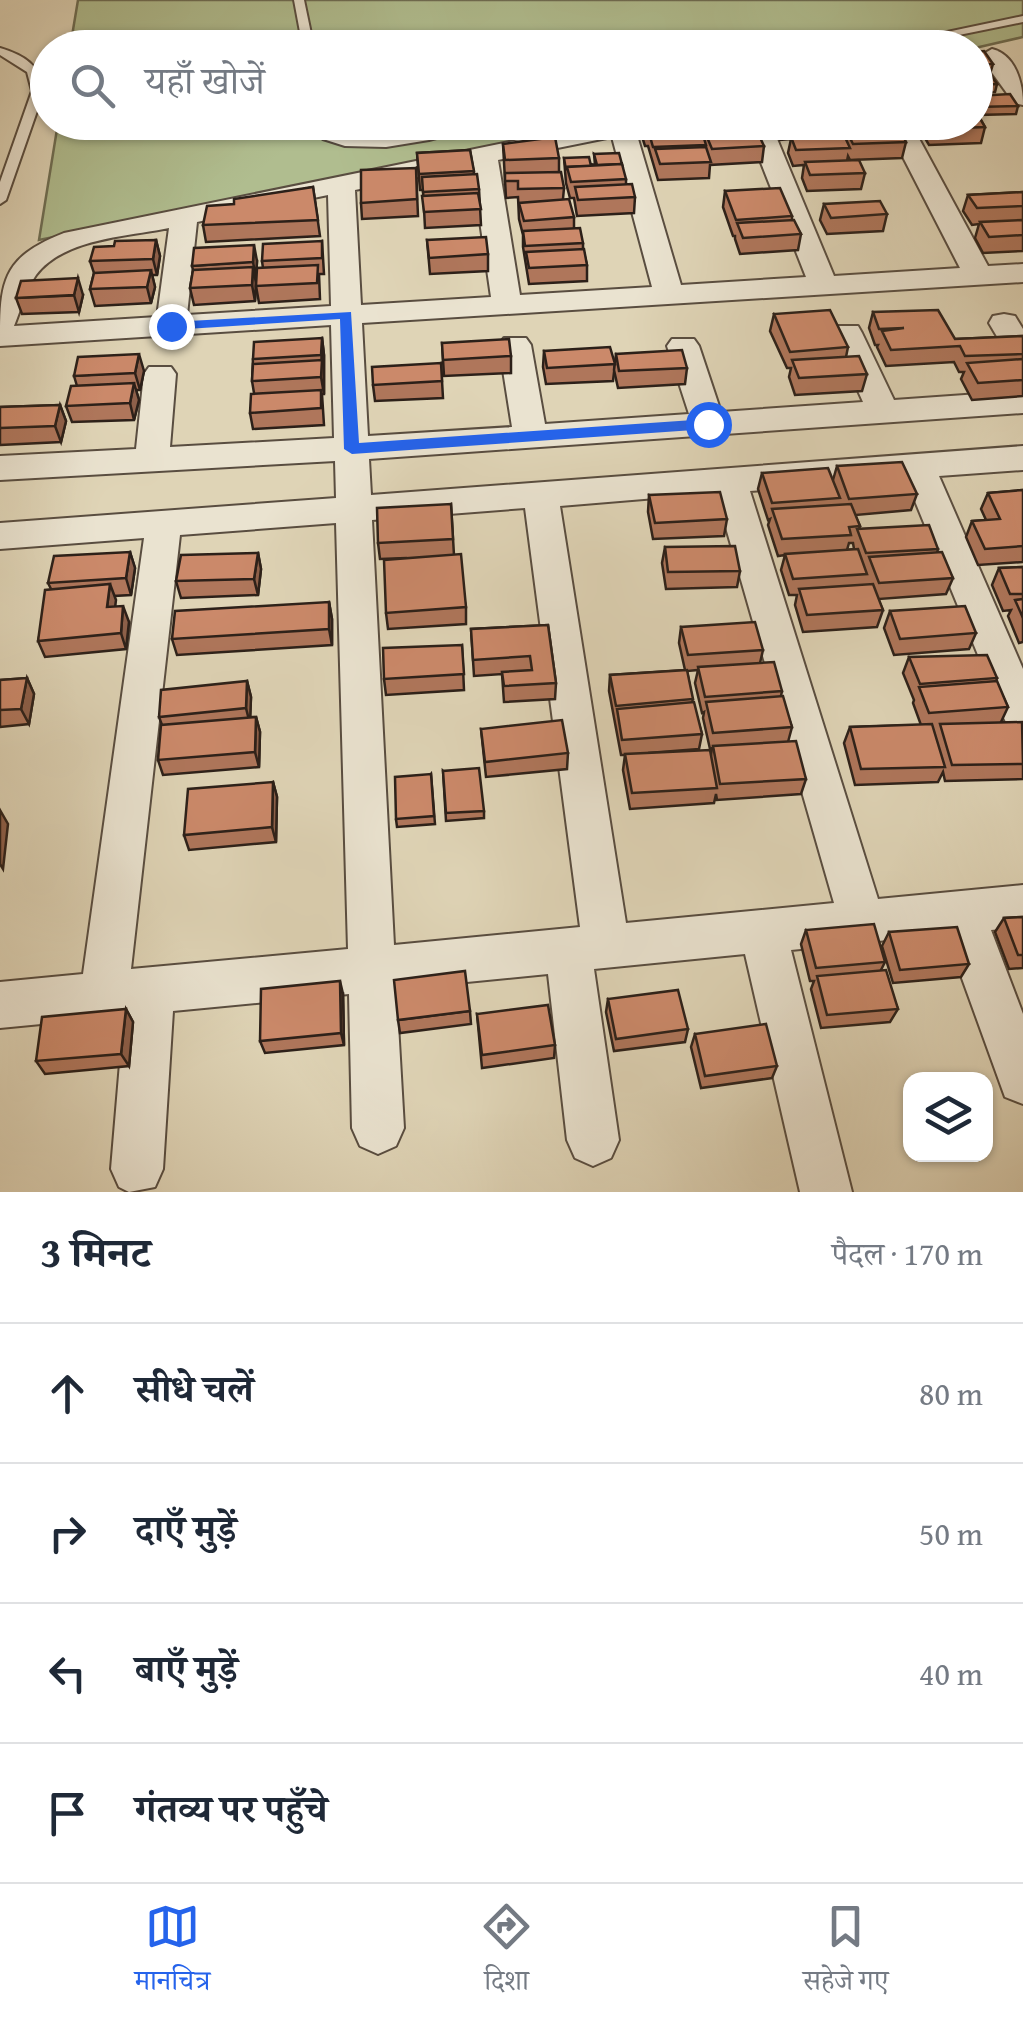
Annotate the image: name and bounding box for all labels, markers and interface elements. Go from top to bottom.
search box [30,30,993,140]
text: यहाँ खोजें [145,52,265,108]
icon: search [65,58,120,113]
route end [149,304,195,350]
route start [686,402,732,448]
map controls [903,1072,993,1162]
button: layers [903,1072,993,1162]
text: 3 मिनट [40,1221,151,1282]
text: पैदल · 170 m [832,1230,983,1277]
text: सीधे चलें [135,1360,254,1416]
icon: ahead [40,1366,95,1421]
text: 80 m [919,1370,983,1417]
text: दाएँ मुड़ें [135,1500,236,1556]
icon: right [40,1506,95,1561]
text: 50 m [919,1510,983,1557]
text: बाएँ मुड़ें [135,1640,238,1696]
icon: left [40,1646,95,1701]
text: 40 m [919,1650,983,1697]
text: गंतव्य पर पहुँचे [135,1780,328,1836]
icon: arrive [40,1786,95,1841]
tab: मानचित्र [134,1899,210,2008]
tab: दिशा [479,1899,534,2008]
tab: सहेजे गए [803,1899,889,2008]

